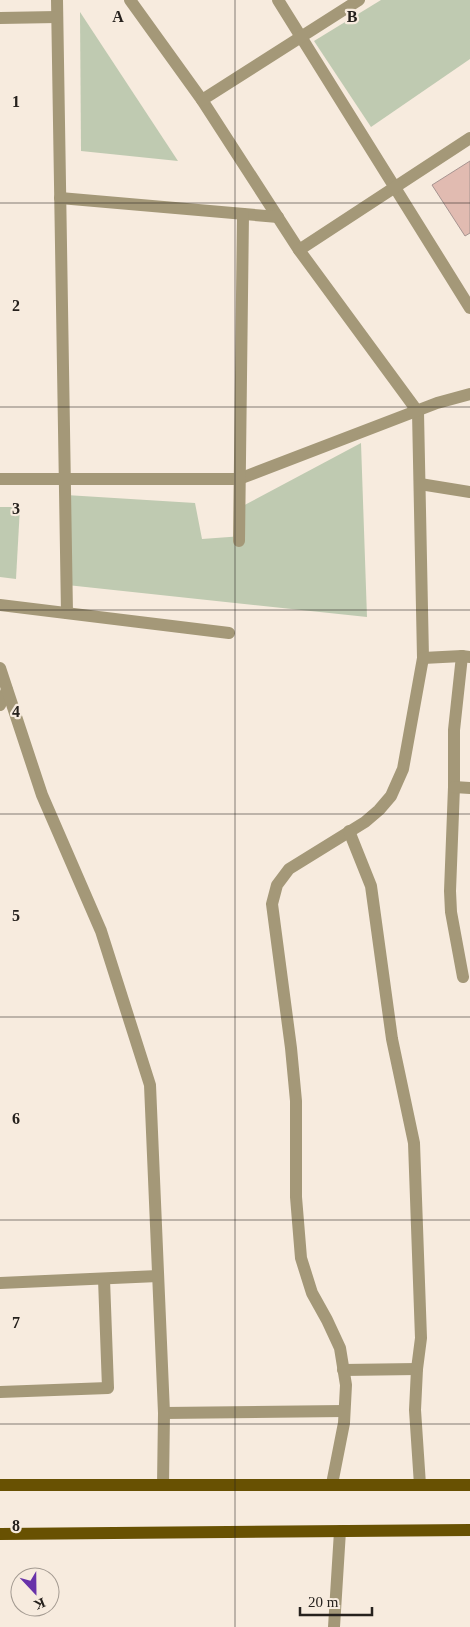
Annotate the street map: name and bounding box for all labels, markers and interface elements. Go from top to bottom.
text: A [112,8,124,25]
text: B [347,8,358,25]
text: 1 [12,93,20,110]
text: 2 [12,297,20,314]
text: 3 [12,500,20,517]
text: 4 [12,703,20,720]
text: 5 [12,907,20,924]
text: 6 [12,1110,20,1127]
text: 7 [12,1314,20,1331]
text: 8 [12,1517,20,1534]
north arrow [10,1567,60,1617]
scale bar [300,1584,372,1616]
text: 20 m [308,1594,339,1610]
text: K [32,1595,48,1613]

